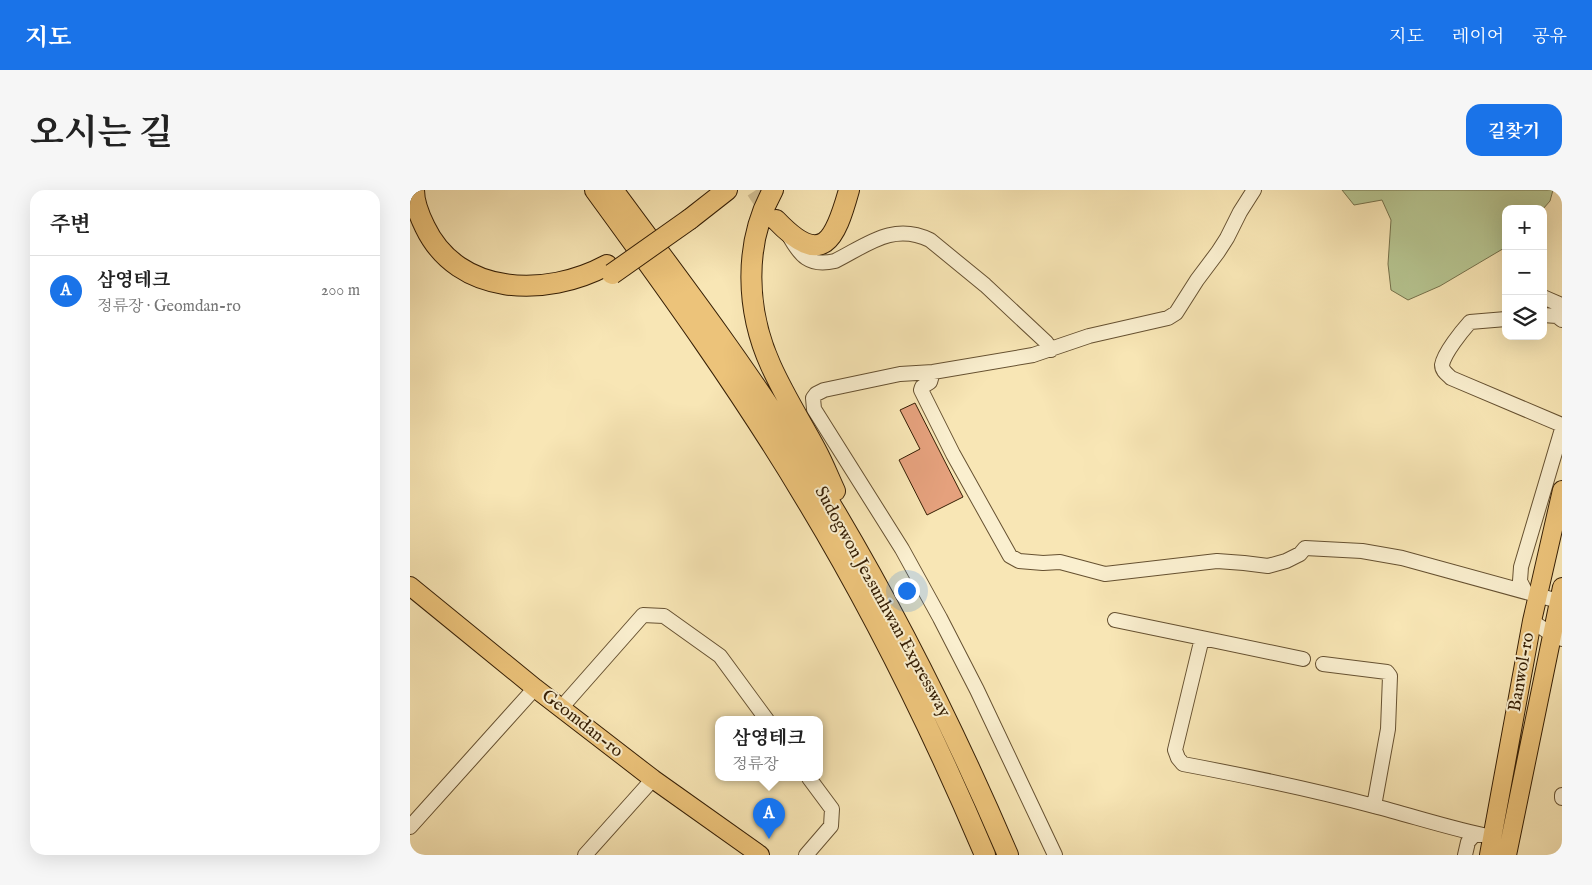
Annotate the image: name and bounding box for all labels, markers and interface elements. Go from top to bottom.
text: 지도 [25,23,71,54]
text: 지도 [1389,26,1424,49]
text: 레이어 [1452,26,1504,49]
text: 공유 [1532,26,1567,49]
button: 길찾기 [1466,104,1562,156]
text: 오시는 길 [30,112,173,157]
map controls [1502,205,1547,340]
button: + [1502,205,1547,250]
text: 주변 [50,212,91,239]
button: − [1502,250,1547,295]
text: 삼영테크 [97,269,170,293]
text: A [61,281,71,301]
text: 200 m [321,281,360,301]
button: layers [1502,295,1547,340]
text: 정류장 · Geomdan-ro [97,297,241,317]
street label: Sudogwon Je2sunhwan Expressway [809,482,955,722]
your location [894,578,920,604]
street label: Banwol-ro [1504,630,1540,713]
street label: Geomdan-ro [536,685,628,763]
popup [715,716,823,781]
text: 삼영테크 [732,727,806,751]
text: 정류장 [732,755,779,775]
pin: A [753,798,785,839]

